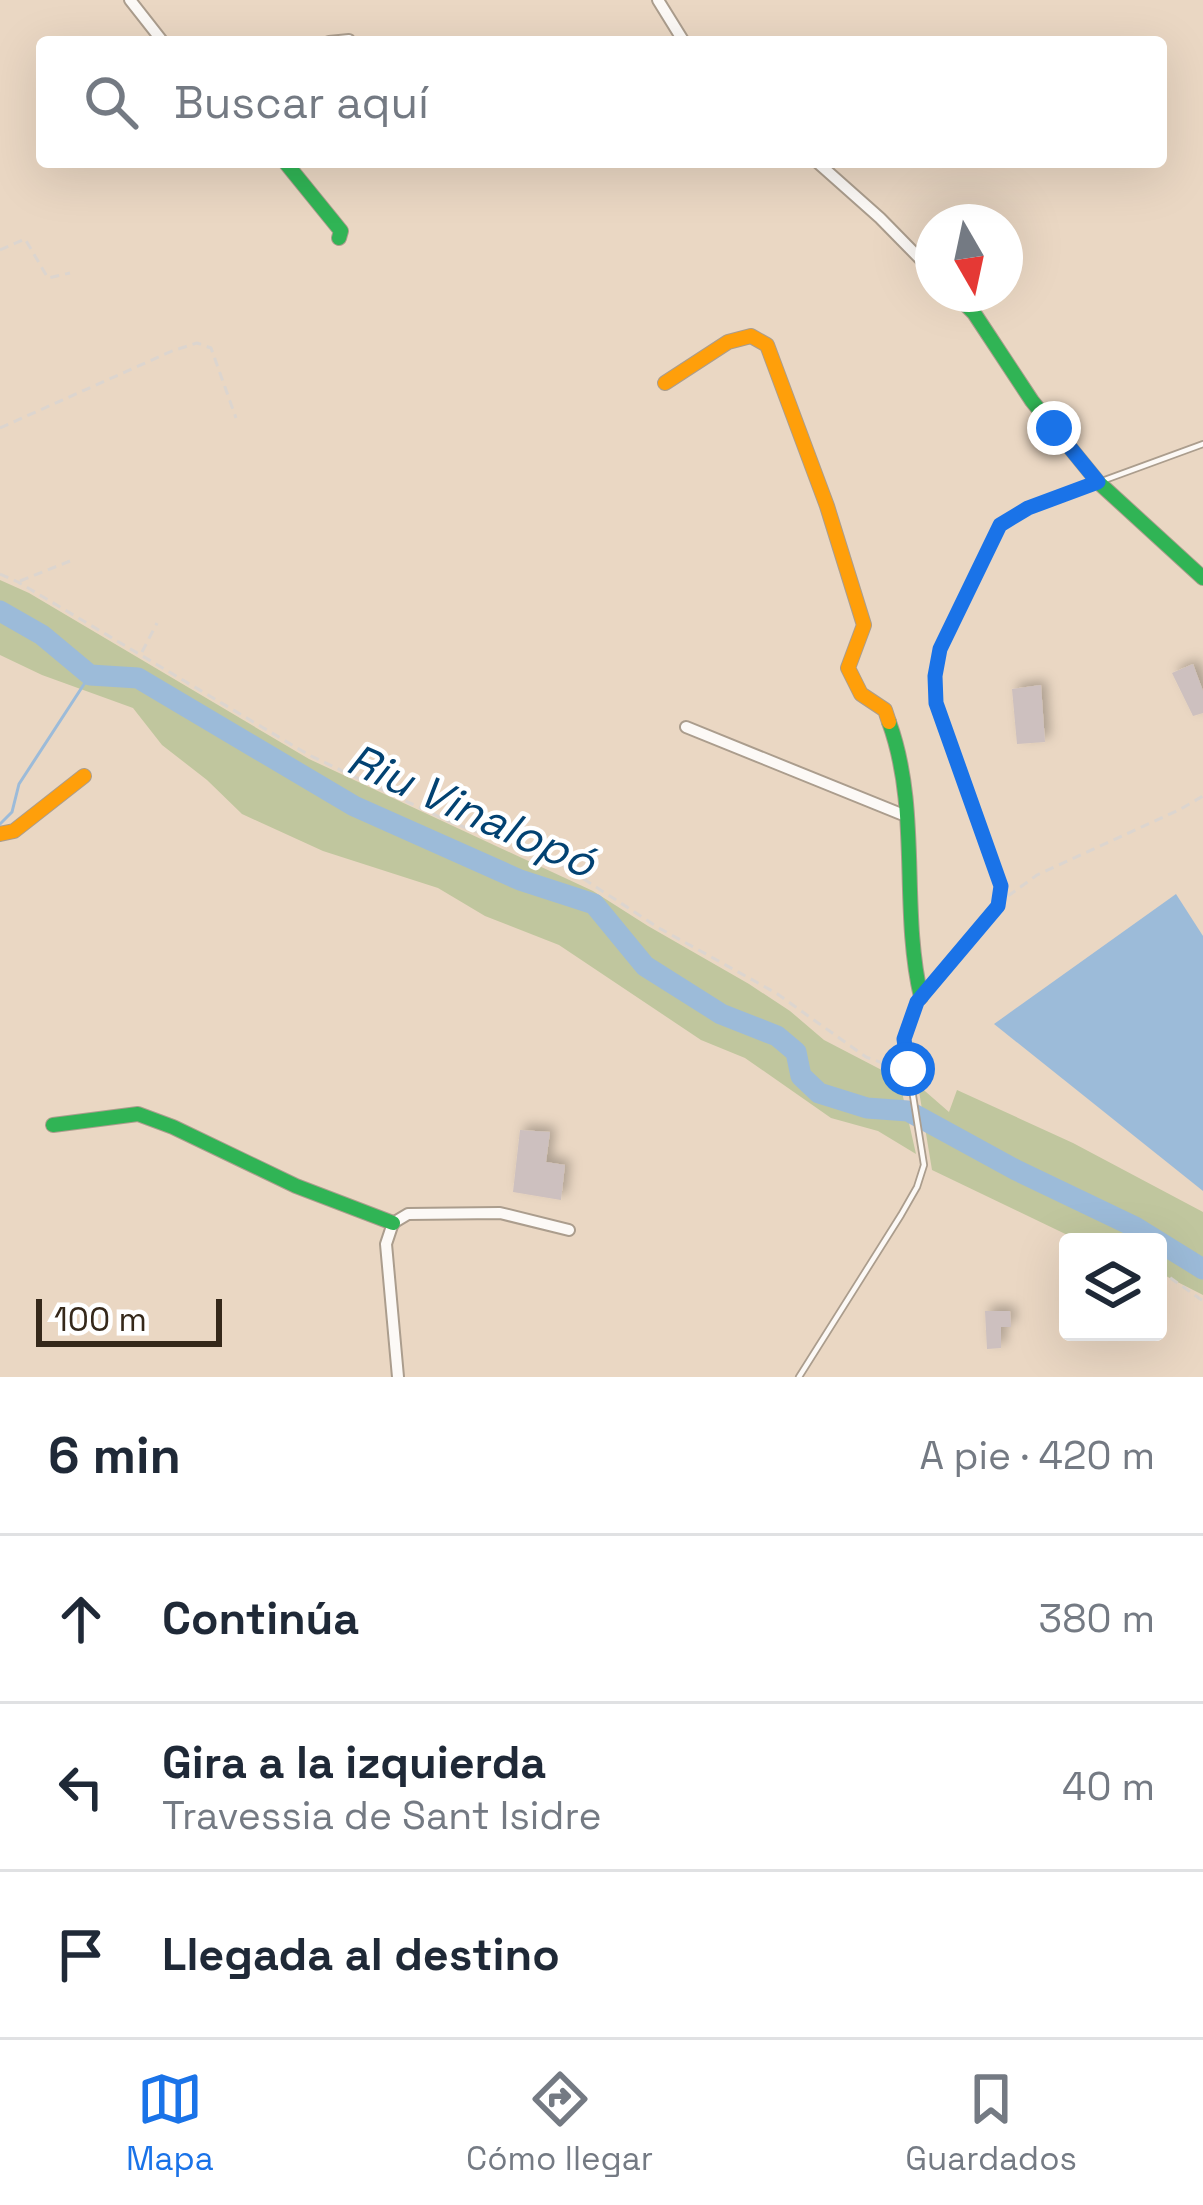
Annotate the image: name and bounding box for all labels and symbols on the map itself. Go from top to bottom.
north arrow [915,204,1023,312]
route end [1027,401,1081,455]
water label: Riu Vinalopó [339,730,606,891]
route start [881,1042,935,1096]
scale bar [36,1293,222,1346]

